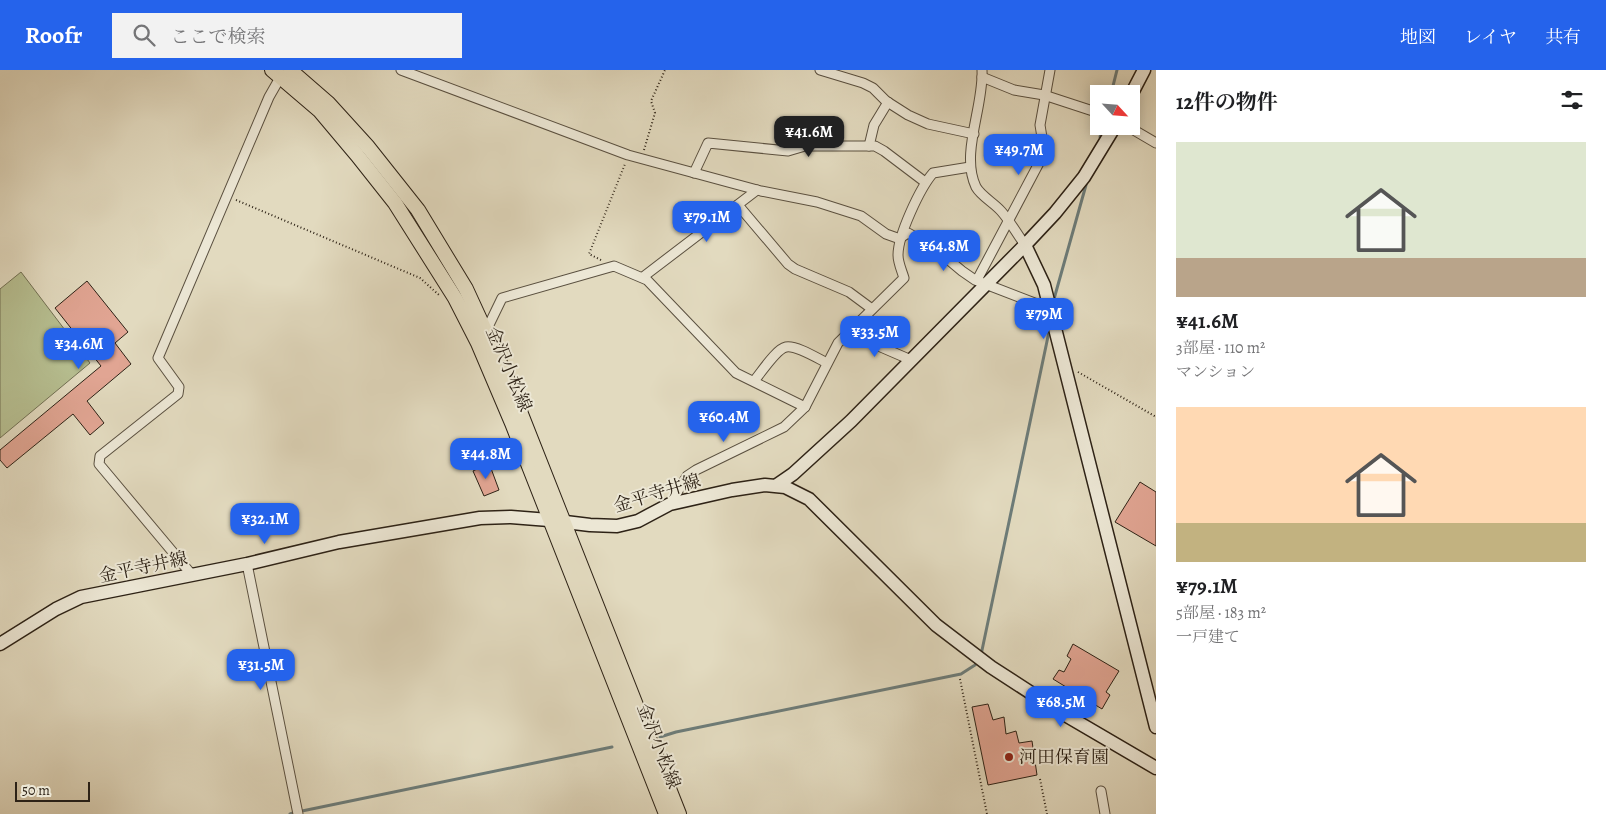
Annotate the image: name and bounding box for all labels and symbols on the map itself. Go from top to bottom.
north arrow [1090,85,1140,135]
pin: ¥41.6M [768,116,850,158]
pin: ¥49.7M [978,134,1060,176]
pin: ¥79.1M [666,200,748,243]
pin: ¥64.8M [903,230,985,272]
pin: ¥79M [1014,298,1074,340]
pin: ¥33.5M [834,316,916,358]
street label: 金沢小松線 [480,323,538,415]
pin: ¥34.6M [38,328,120,370]
pin: ¥60.4M [683,400,765,443]
pin: ¥44.8M [445,438,527,480]
street label: 金平寺井線 [610,468,704,518]
pin: ¥32.1M [224,502,306,545]
street label: 金平寺井線 [96,546,190,588]
pin: ¥31.5M [220,648,302,691]
pin: ¥68.5M [1020,686,1102,728]
street label: 金沢小松線 [632,700,686,792]
place label: 河田保育園 [1019,745,1109,769]
marker: 河田保育園 [1003,751,1015,763]
scale bar [15,779,90,802]

